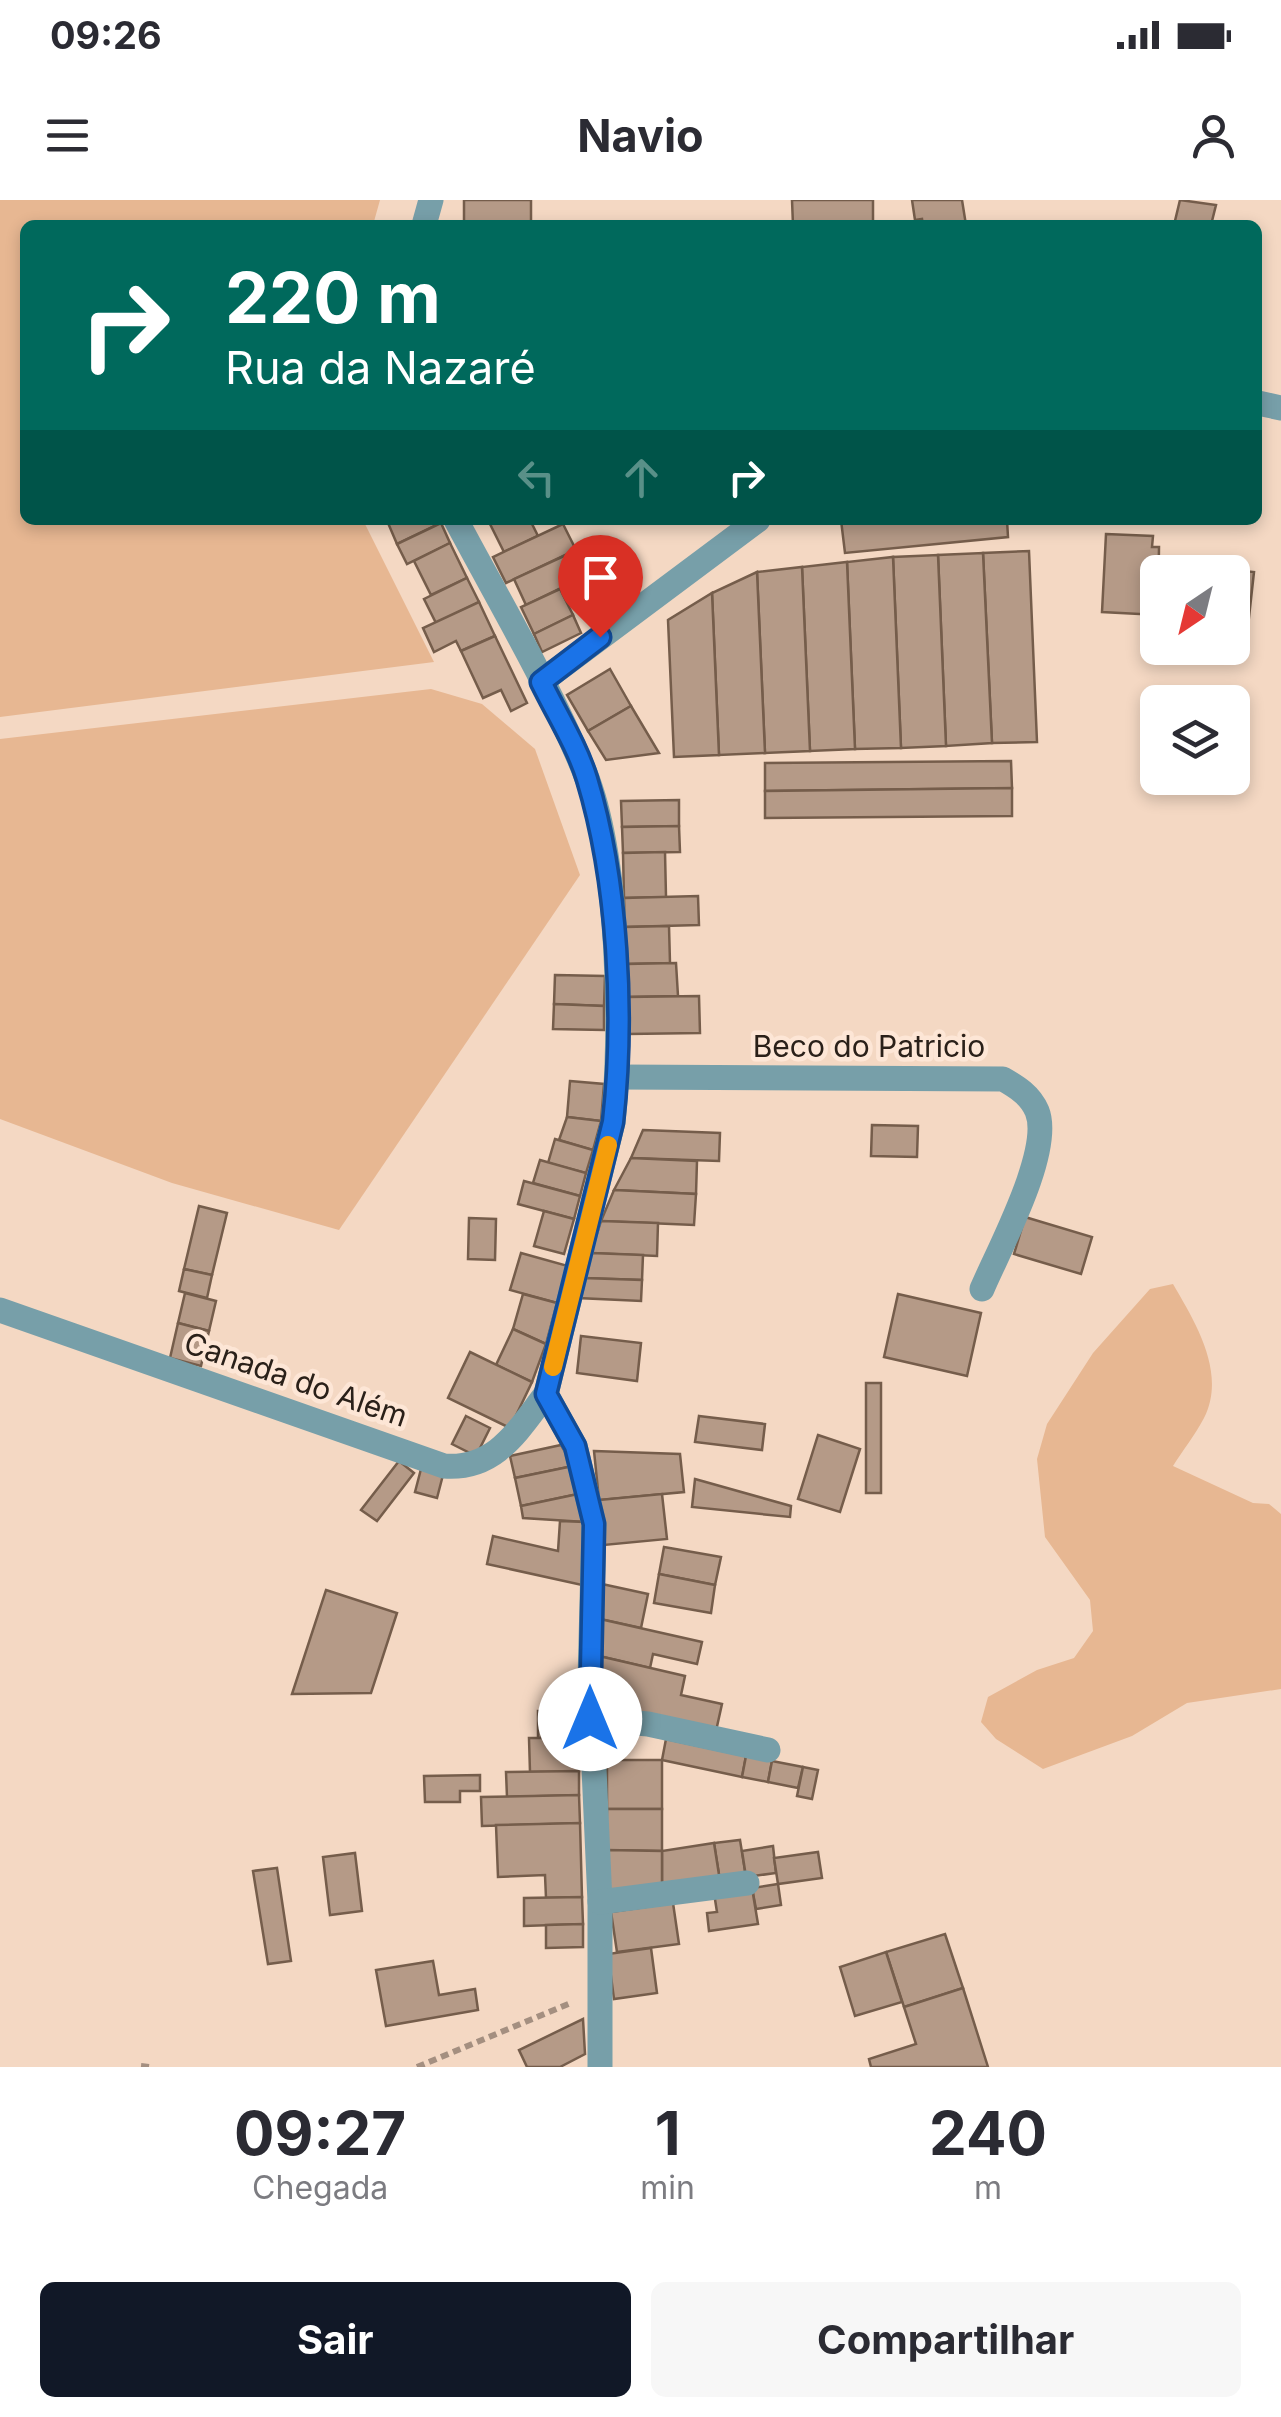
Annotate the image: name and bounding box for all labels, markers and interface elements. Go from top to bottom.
text: 09:26 [50,12,162,58]
icon: menu [40,108,95,163]
text: Navio [577,108,704,163]
icon: person [1186,108,1241,163]
text: 220 m [225,255,441,340]
icon: right [60,260,190,390]
text: Rua da Nazaré [225,340,536,395]
icon: left [509,450,564,505]
icon: ahead [614,450,669,505]
icon: right [719,450,774,505]
pin [558,535,643,638]
icon: arrive [573,550,628,605]
north arrow [1140,555,1250,665]
map controls [1140,555,1250,795]
button: layers [1140,685,1250,795]
street label: Beco do Patricio [753,1028,985,1064]
street label: Canada do Além [180,1324,412,1434]
position arrow [538,1667,642,1771]
text: 09:27 [234,2097,406,2169]
text: 1 [655,2097,681,2169]
text: 240 [929,2097,1047,2169]
text: Chegada [252,2168,388,2207]
text: min [640,2168,695,2207]
text: m [974,2168,1002,2207]
button: Sair [40,2282,631,2397]
button: Compartilhar [651,2282,1241,2397]

